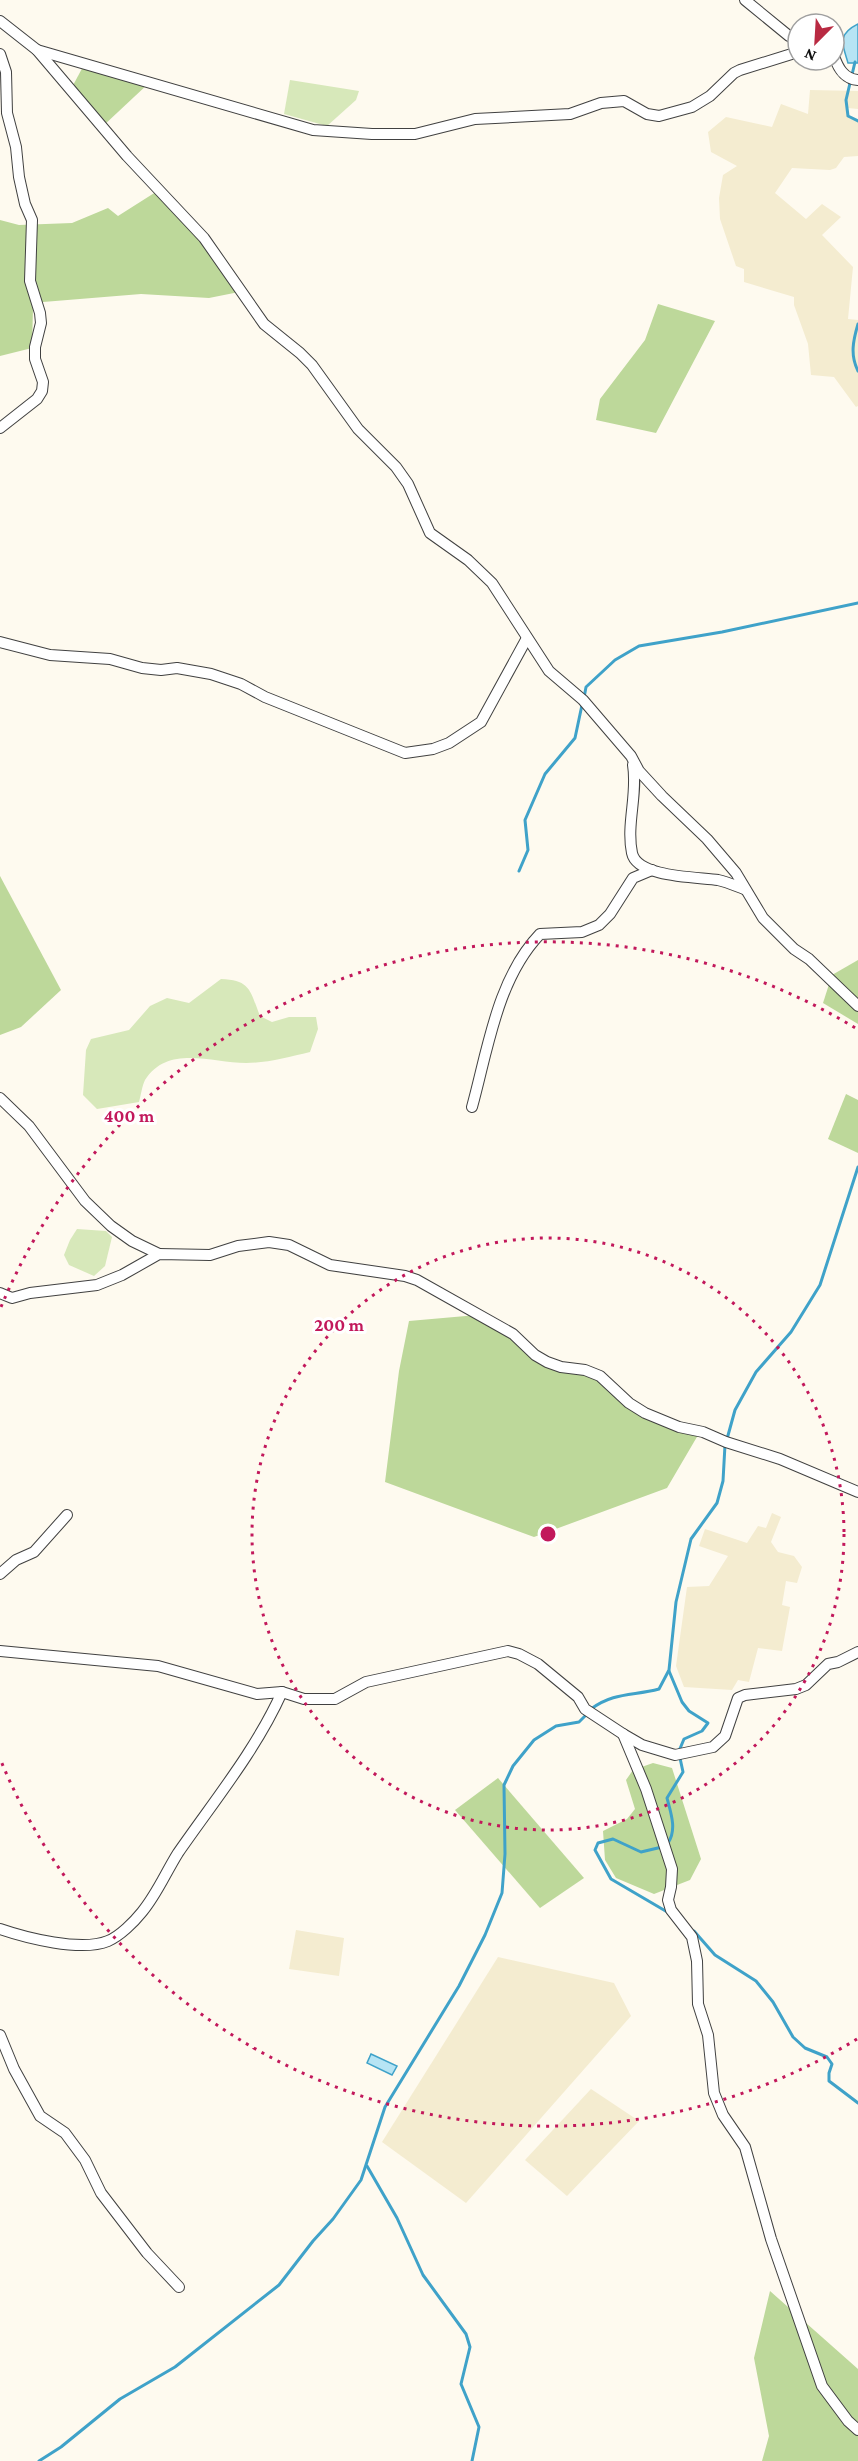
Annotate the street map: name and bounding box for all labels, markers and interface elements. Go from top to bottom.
north arrow [786,12,846,72]
text: N [802,45,819,65]
text: 400 m [104,1106,155,1126]
text: 200 m [314,1315,365,1335]
centre of rings [538,1524,558,1544]

